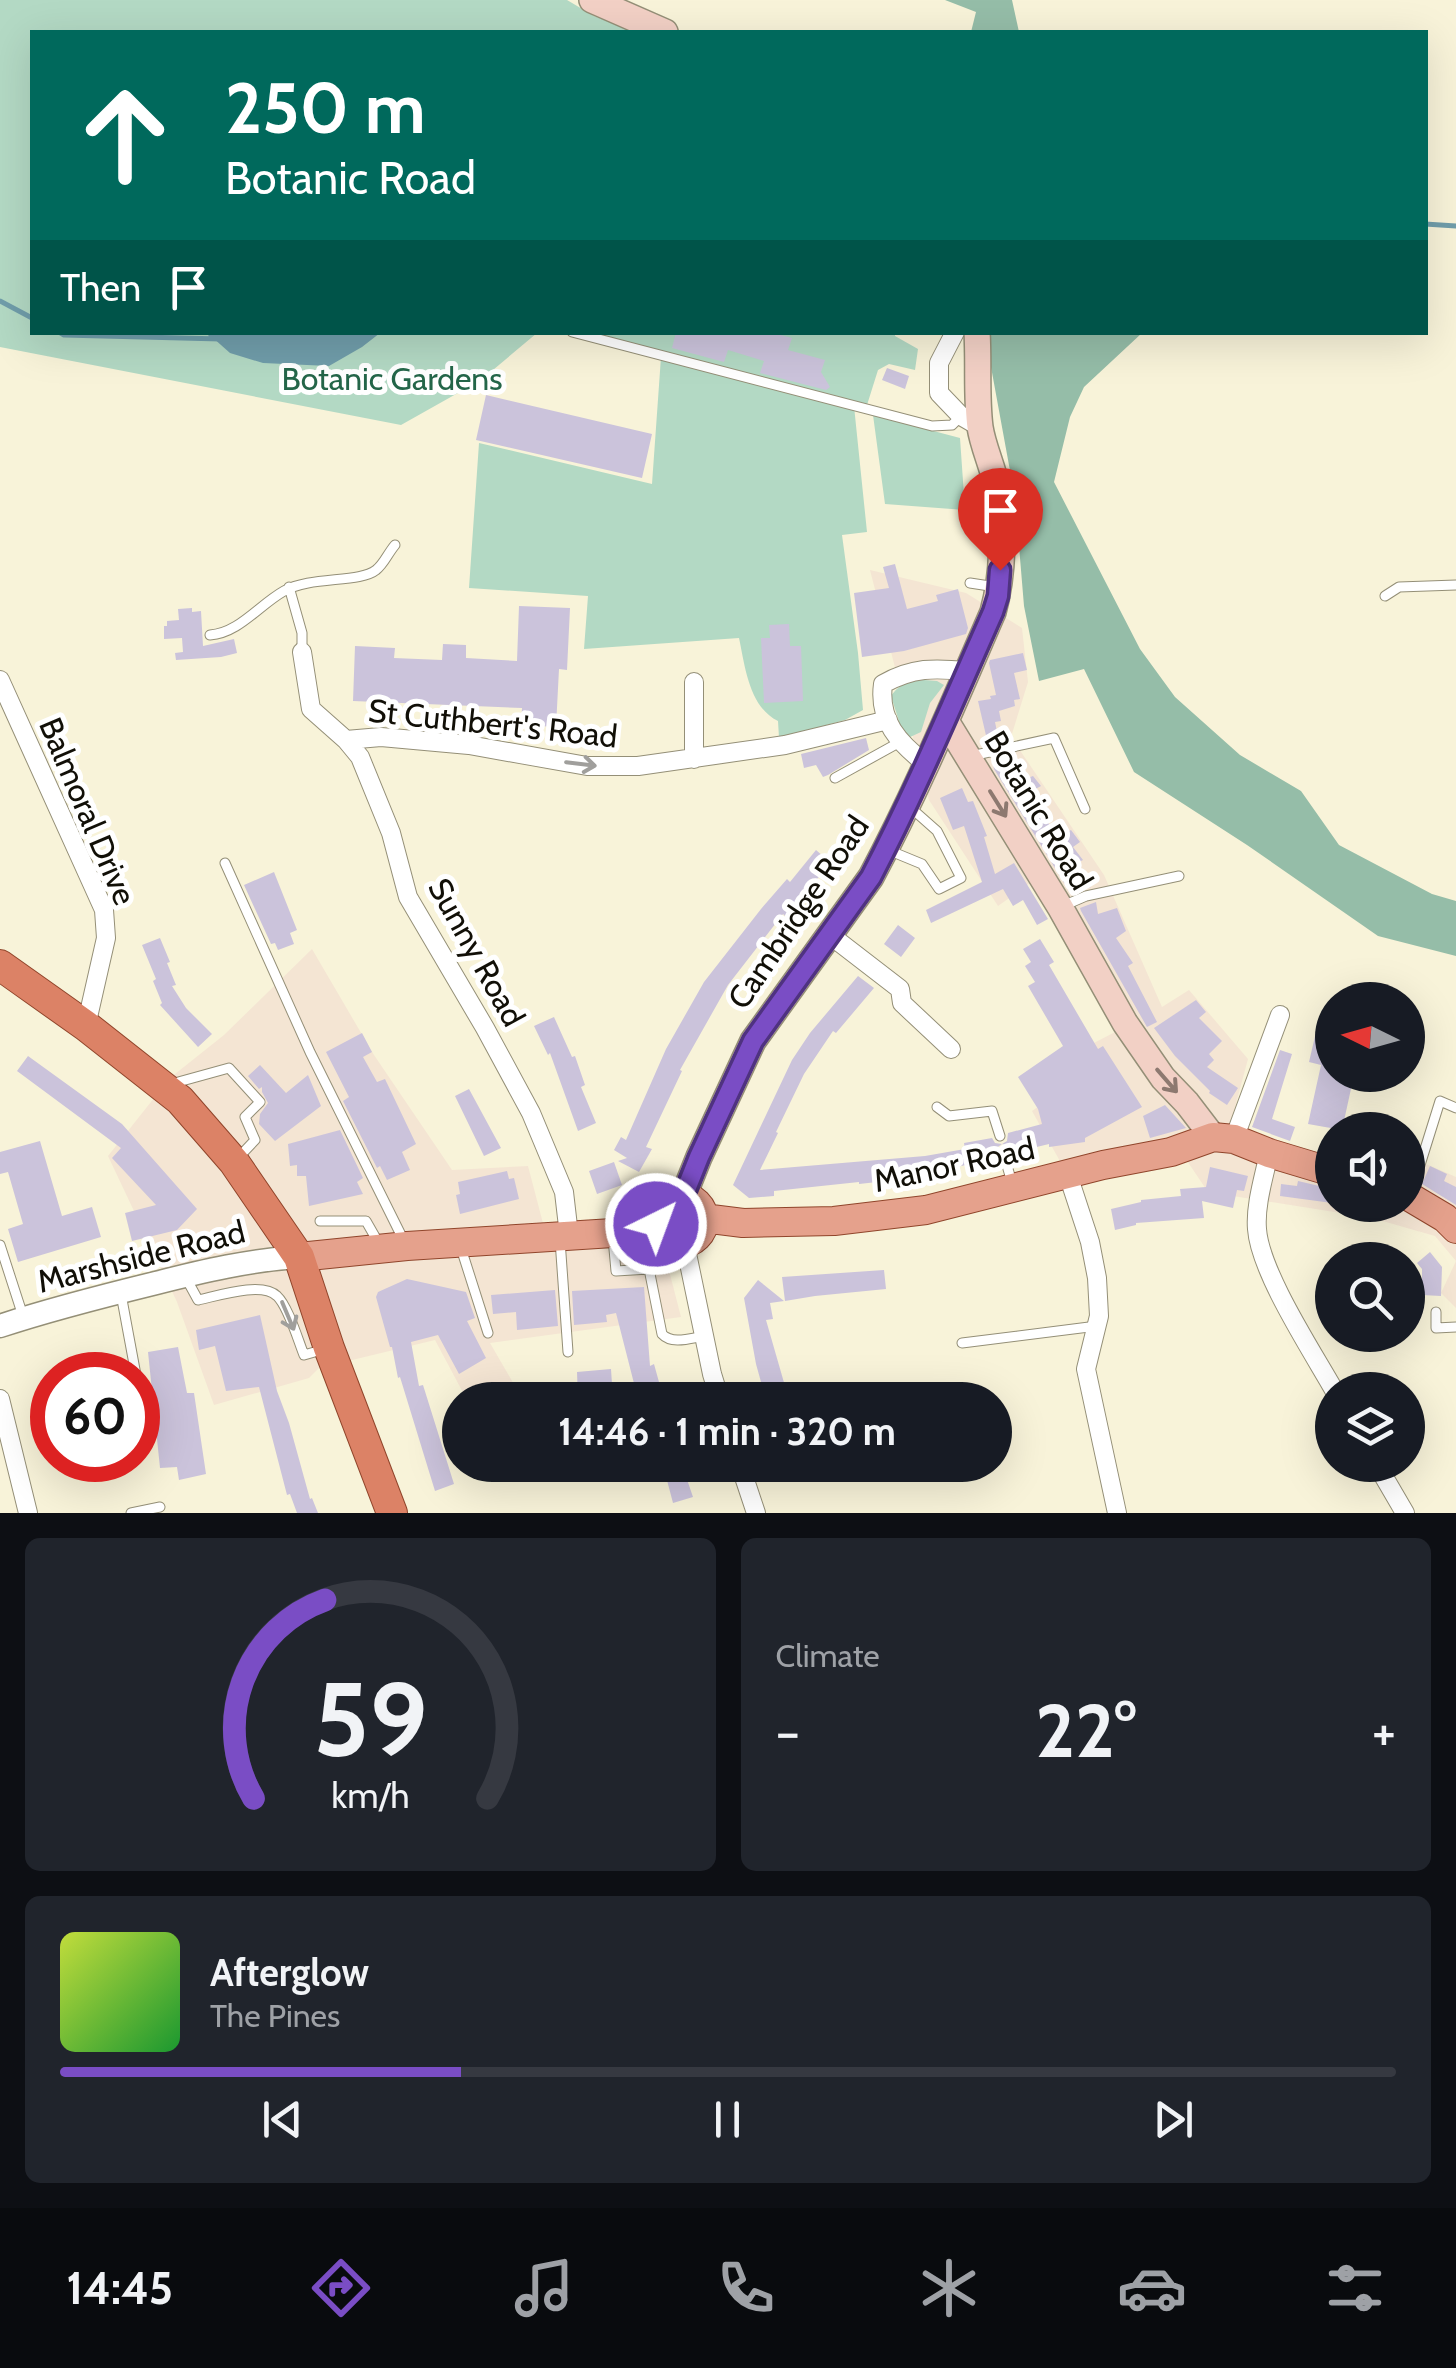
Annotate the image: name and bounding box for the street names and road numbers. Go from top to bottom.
street label: St Cuthbert's Road [366,691,620,755]
street label: Balmoral Drive [31,712,145,910]
street label: Botanic Road [976,723,1102,897]
street label: Cambridge Road [719,808,877,1016]
street label: Sunny Road [420,871,534,1033]
street label: Manor Road [870,1128,1038,1200]
street label: Marshside Road [33,1211,249,1301]

